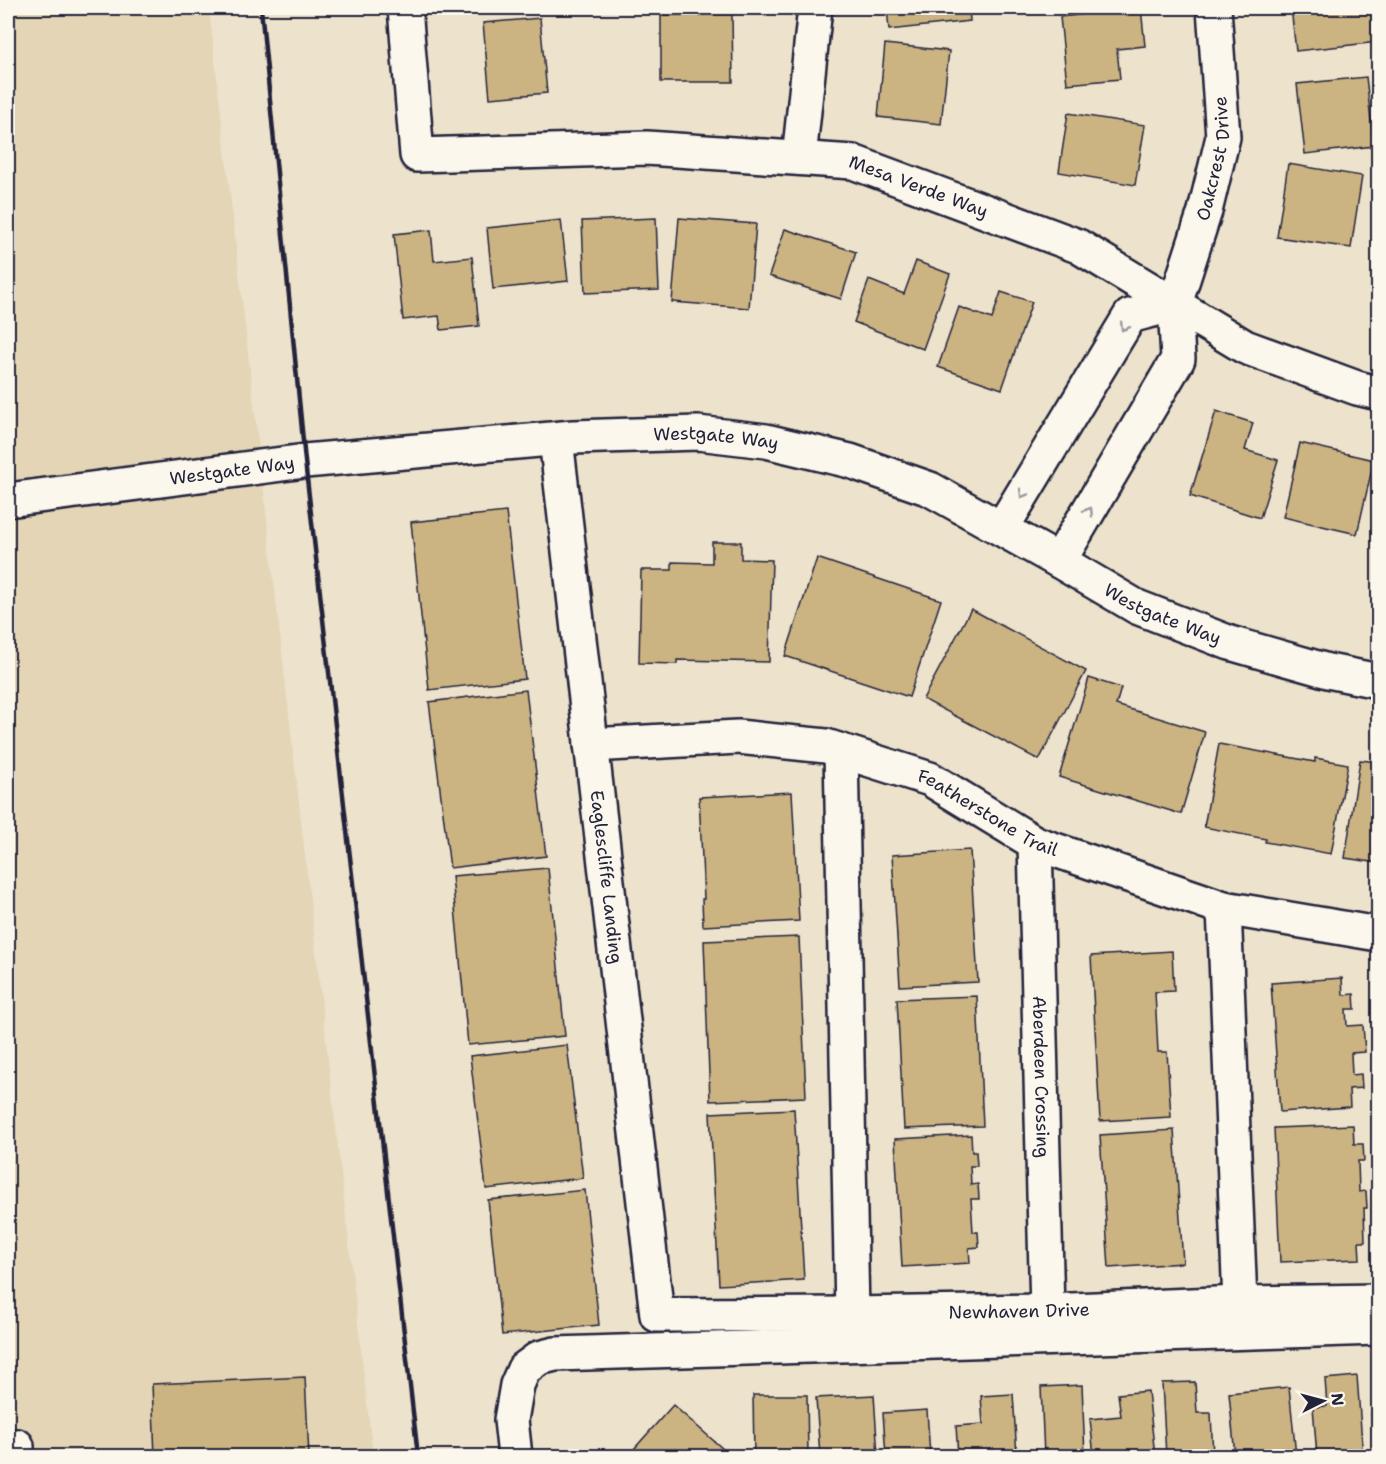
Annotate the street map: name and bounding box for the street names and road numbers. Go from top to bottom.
street label: Oakcrest Drive [1191,95,1235,224]
street label: Mesa Verde Way [846,150,992,223]
street label: Westgate Way [653,421,781,456]
street label: Westgate Way [168,450,296,491]
street label: Westgate Way [1099,578,1225,650]
street label: Featherstone Trail [915,764,1062,862]
street label: Eaglescliffe Landing [585,789,628,965]
street label: Aberdeen Crossing [1027,996,1055,1158]
street label: Newhaven Drive [948,1297,1090,1325]

